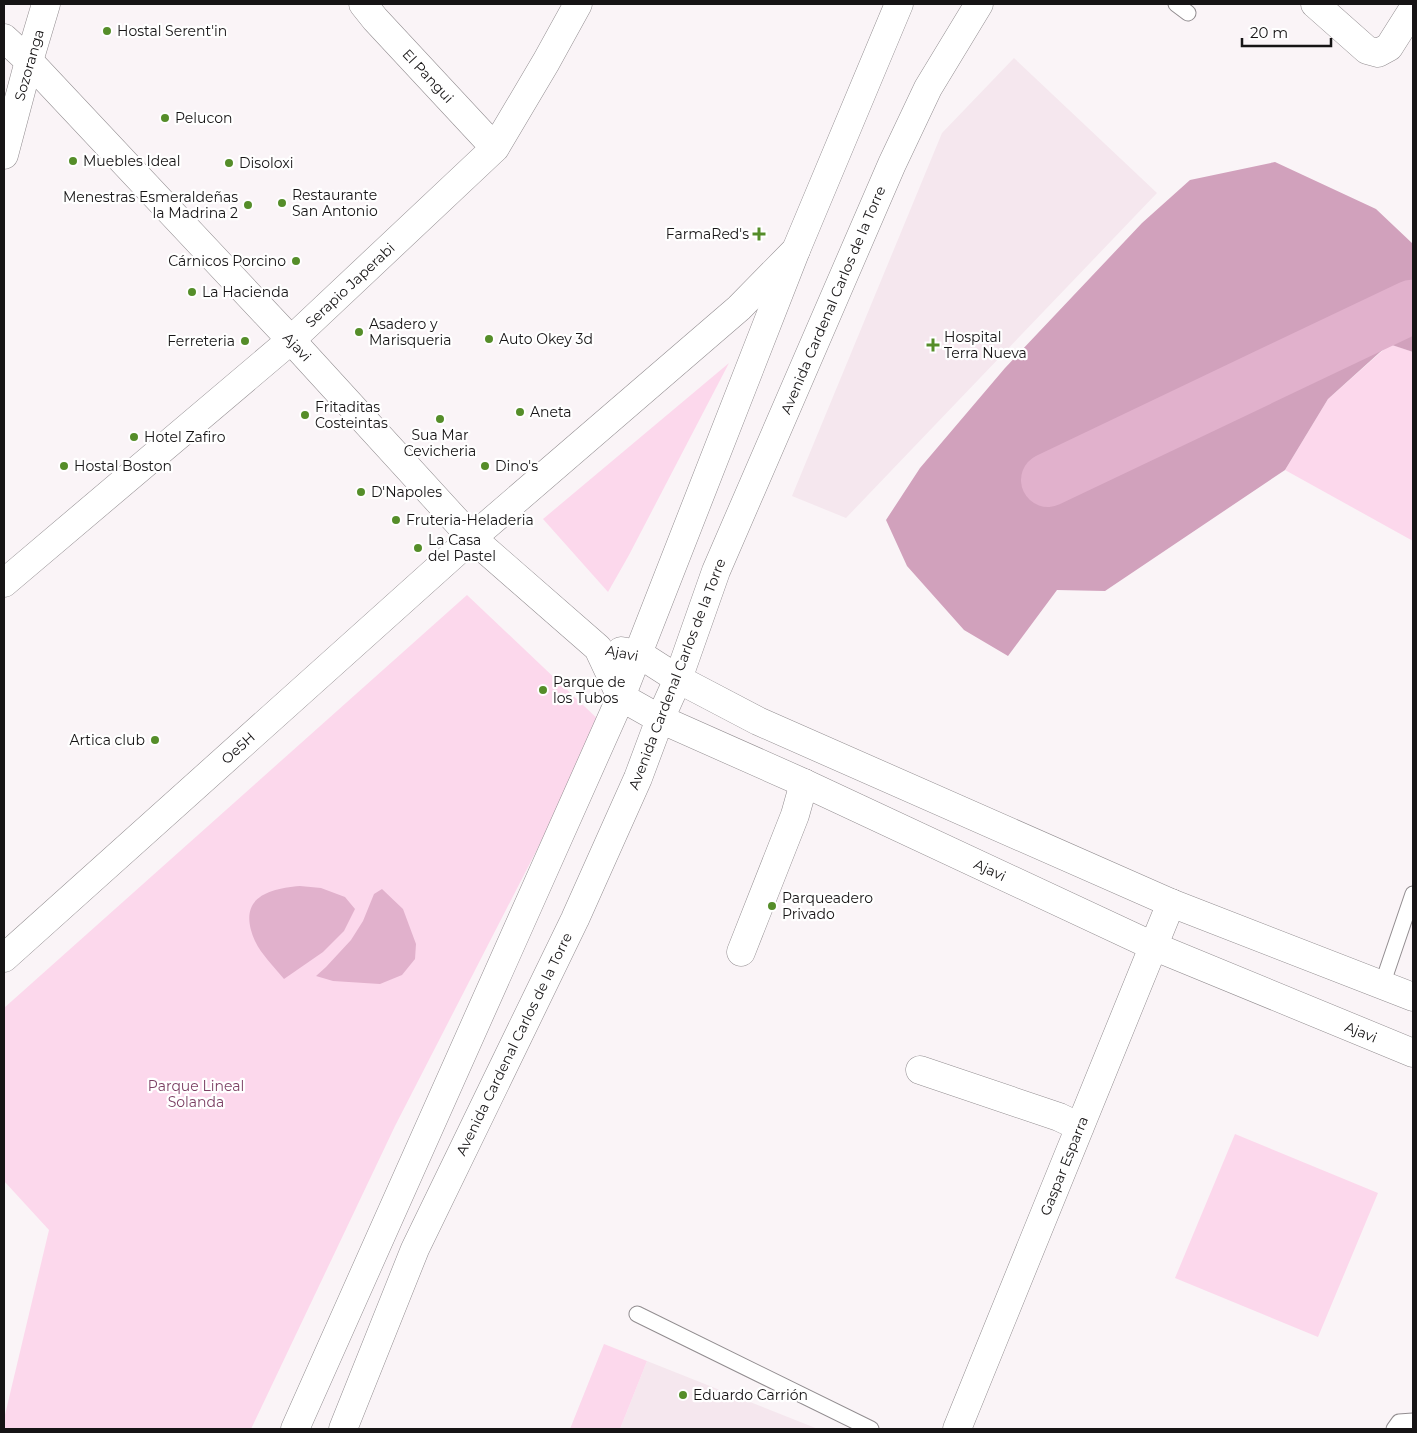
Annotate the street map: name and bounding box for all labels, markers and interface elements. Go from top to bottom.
scale bar [1242,15,1331,47]
place label: Hostal Serent'in [117,22,227,40]
text: 20 m [1250,23,1288,42]
marker: Hostal Serent'in [101,25,113,37]
street label: Sozoranga [10,27,48,103]
street label: El Pangui [399,45,457,107]
place label: Pelucon [175,109,233,127]
marker: Pelucon [159,112,171,124]
place label: Muebles Ideal [83,152,180,170]
place label: Disoloxi [239,154,294,172]
marker: Muebles Ideal [67,155,79,167]
marker: Disoloxi [223,157,235,169]
street label: Avenida Cardenal Carlos de la Torre [777,183,889,417]
place label: Restaurante San Antonio [292,186,378,220]
place label: Menestras Esmeraldeñas la Madrina 2 [63,188,238,222]
marker: Restaurante San Antonio [276,197,288,209]
marker: Menestras Esmeraldeñas la Madrina 2 [242,199,254,211]
place label: FarmaRed's [666,225,749,243]
marker: FarmaRed's [753,228,765,240]
street label: Serapio Japerabi [301,239,399,331]
place label: Cárnicos Porcino [168,252,286,270]
marker: Cárnicos Porcino [290,255,302,267]
place label: La Hacienda [202,283,289,301]
marker: La Hacienda [186,286,198,298]
place label: Asadero y Marisqueria [369,315,452,349]
marker: Asadero y Marisqueria [353,326,365,338]
place label: Hospital Terra Nueva [944,328,1027,362]
street label: Ajavi [279,329,315,365]
place label: Auto Okey 3d [499,330,593,348]
place label: Ferreteria [167,332,235,350]
marker: Auto Okey 3d [483,333,495,345]
marker: Ferreteria [239,335,251,347]
marker: Hospital Terra Nueva [926,338,940,352]
place label: Fritaditas Costeintas [315,398,388,432]
place label: Aneta [530,403,572,421]
marker: Aneta [514,406,526,418]
marker: Fritaditas Costeintas [299,409,311,421]
marker: Sua Mar Cevicheria [434,413,446,425]
place label: Sua Mar Cevicheria [404,426,476,460]
place label: Hotel Zafiro [144,428,226,446]
marker: Hotel Zafiro [128,431,140,443]
place label: Hostal Boston [74,457,172,475]
place label: Dino's [495,457,538,475]
marker: Hostal Boston [58,460,70,472]
marker: Dino's [479,460,491,472]
place label: D'Napoles [371,483,442,501]
marker: D'Napoles [355,486,367,498]
place label: Fruteria-Heladeria [406,511,534,529]
marker: Fruteria-Heladeria [390,514,402,526]
place label: La Casa del Pastel [428,531,496,565]
marker: La Casa del Pastel [412,542,424,554]
street label: Avenida Cardenal Carlos de la Torre [624,556,730,792]
street label: Ajavi [604,641,640,665]
place label: Parque de los Tubos [553,673,626,707]
marker: Parque de los Tubos [537,684,549,696]
street label: Oe5H [217,728,259,768]
place label: Artica club [69,731,145,749]
marker: Artica club [149,734,161,746]
street label: Ajavi [971,855,1009,885]
place label: Parqueadero Privado [782,889,873,923]
marker: Parqueadero Privado [766,900,778,912]
street label: Avenida Cardenal Carlos de la Torre [452,929,576,1159]
street label: Ajavi [1342,1017,1380,1047]
park label: Parque Lineal Solanda [148,1077,244,1111]
street label: Gaspar Esparra [1036,1114,1092,1218]
place label: Eduardo Carrión [693,1386,808,1404]
marker: Eduardo Carrión [677,1389,689,1401]

